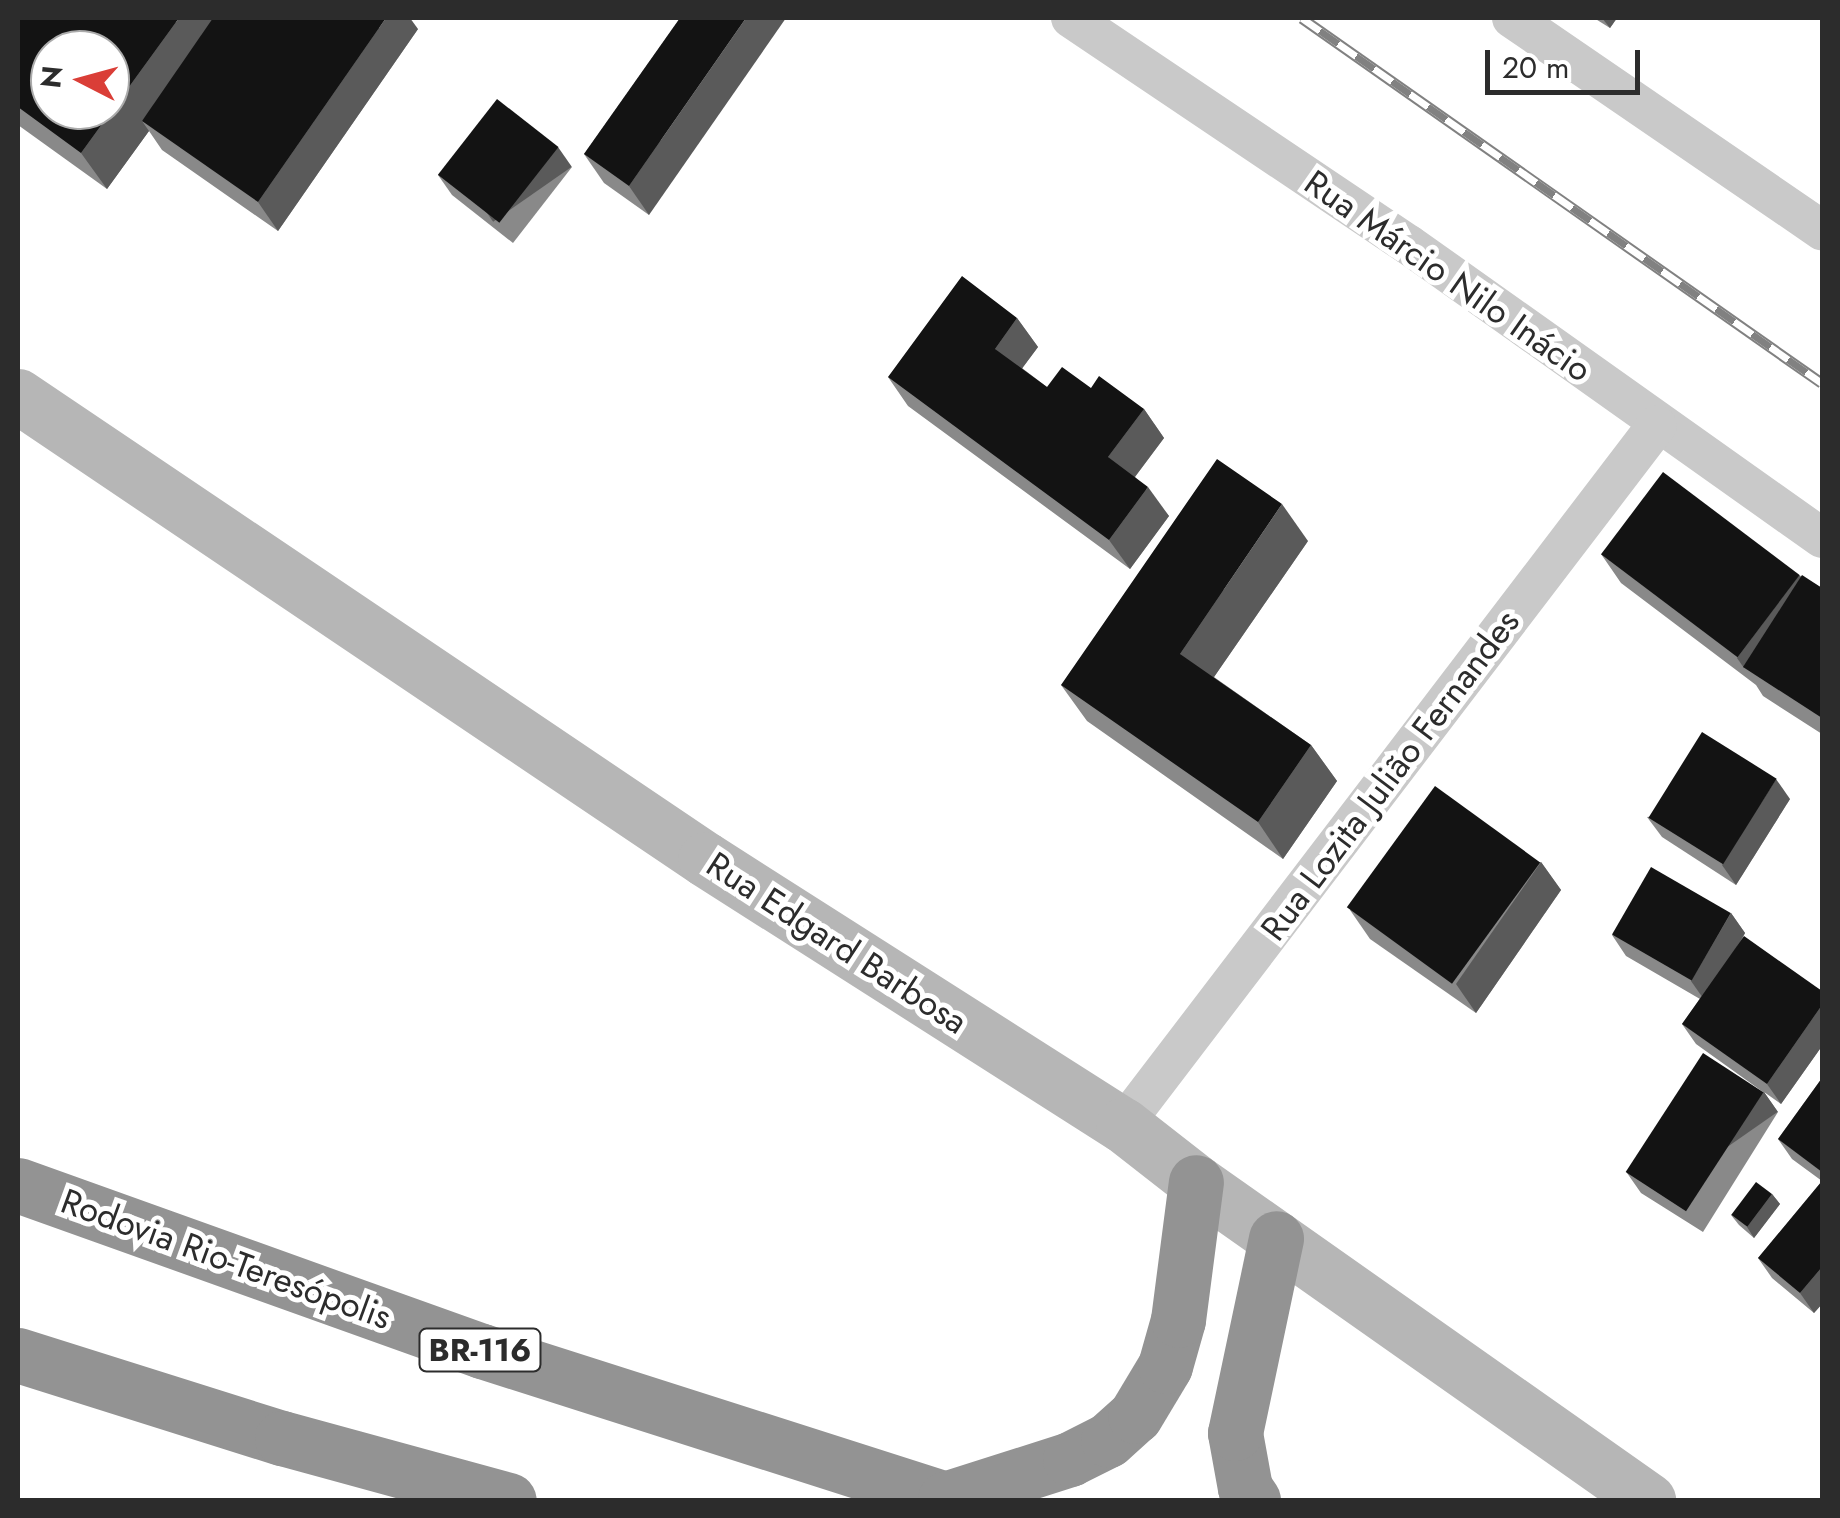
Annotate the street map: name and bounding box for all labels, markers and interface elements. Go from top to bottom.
north arrow [30,30,130,130]
scale bar [1490,30,1645,92]
text: 20 m [1502,46,1569,89]
text: N [30,64,73,90]
street label: Rua Márcio Nilo Inácio [1297,161,1599,391]
street label: Rua Lozita Julião Fernandes [1252,601,1528,949]
street label: Rua Edgard Barbosa [699,843,975,1043]
street label: Rodovia Rio-Teresópolis [55,1180,397,1338]
road number: BR-116 [418,1323,542,1377]

